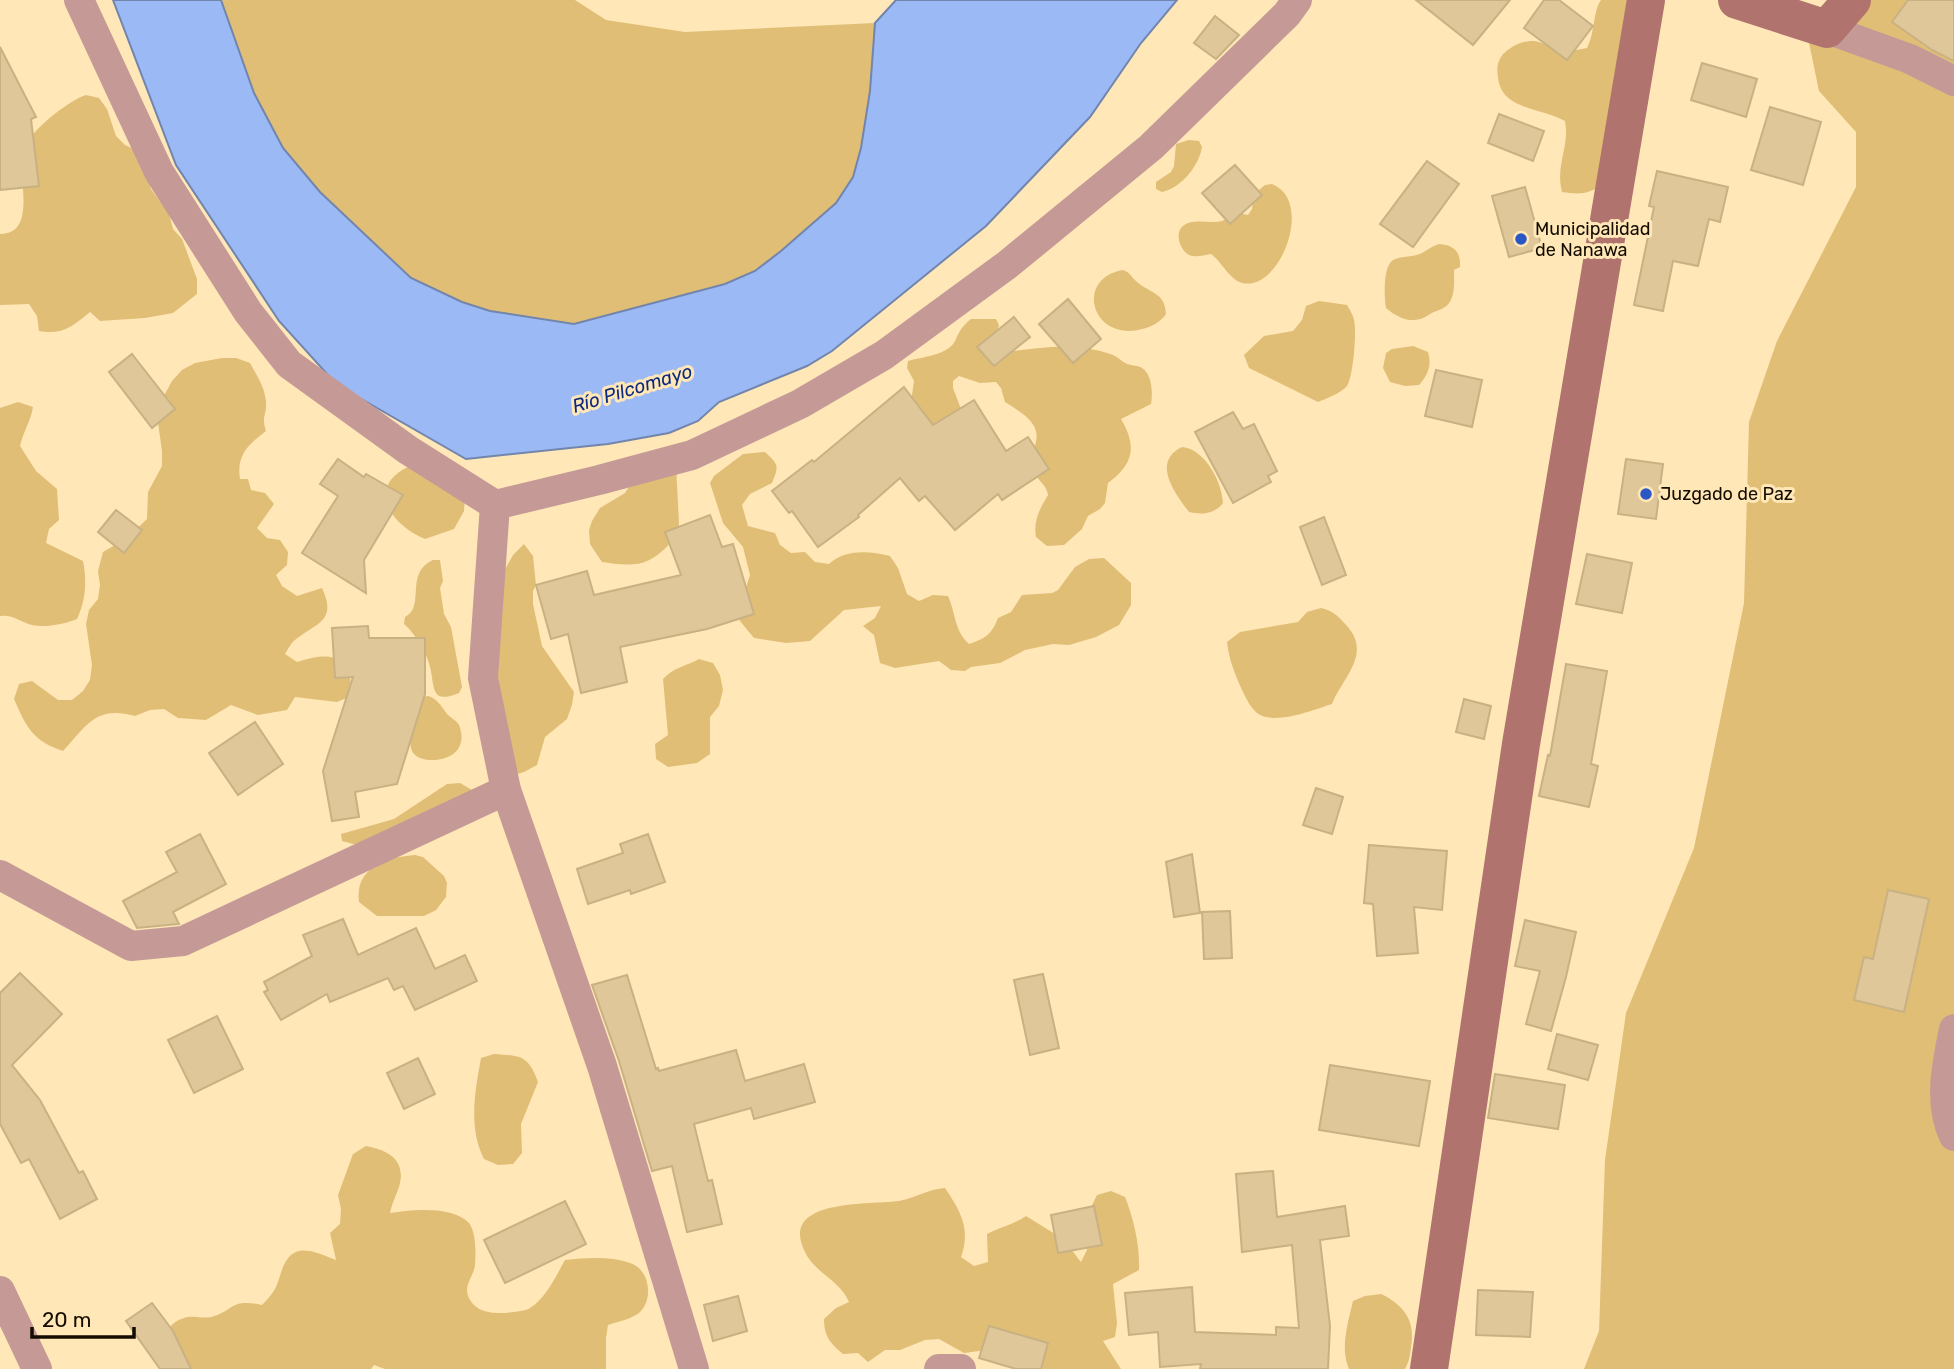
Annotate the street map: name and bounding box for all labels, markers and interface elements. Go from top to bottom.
place label: Municipalidad de Nanawa [1535,218,1650,261]
marker: Municipalidad de Nanawa [1513,231,1529,247]
water label: Río Pilcomayo [569,359,695,418]
place label: Juzgado de Paz [1660,483,1793,505]
marker: Juzgado de Paz [1638,486,1654,502]
scale bar [32,1296,133,1340]
text: 20 m [42,1307,91,1332]

